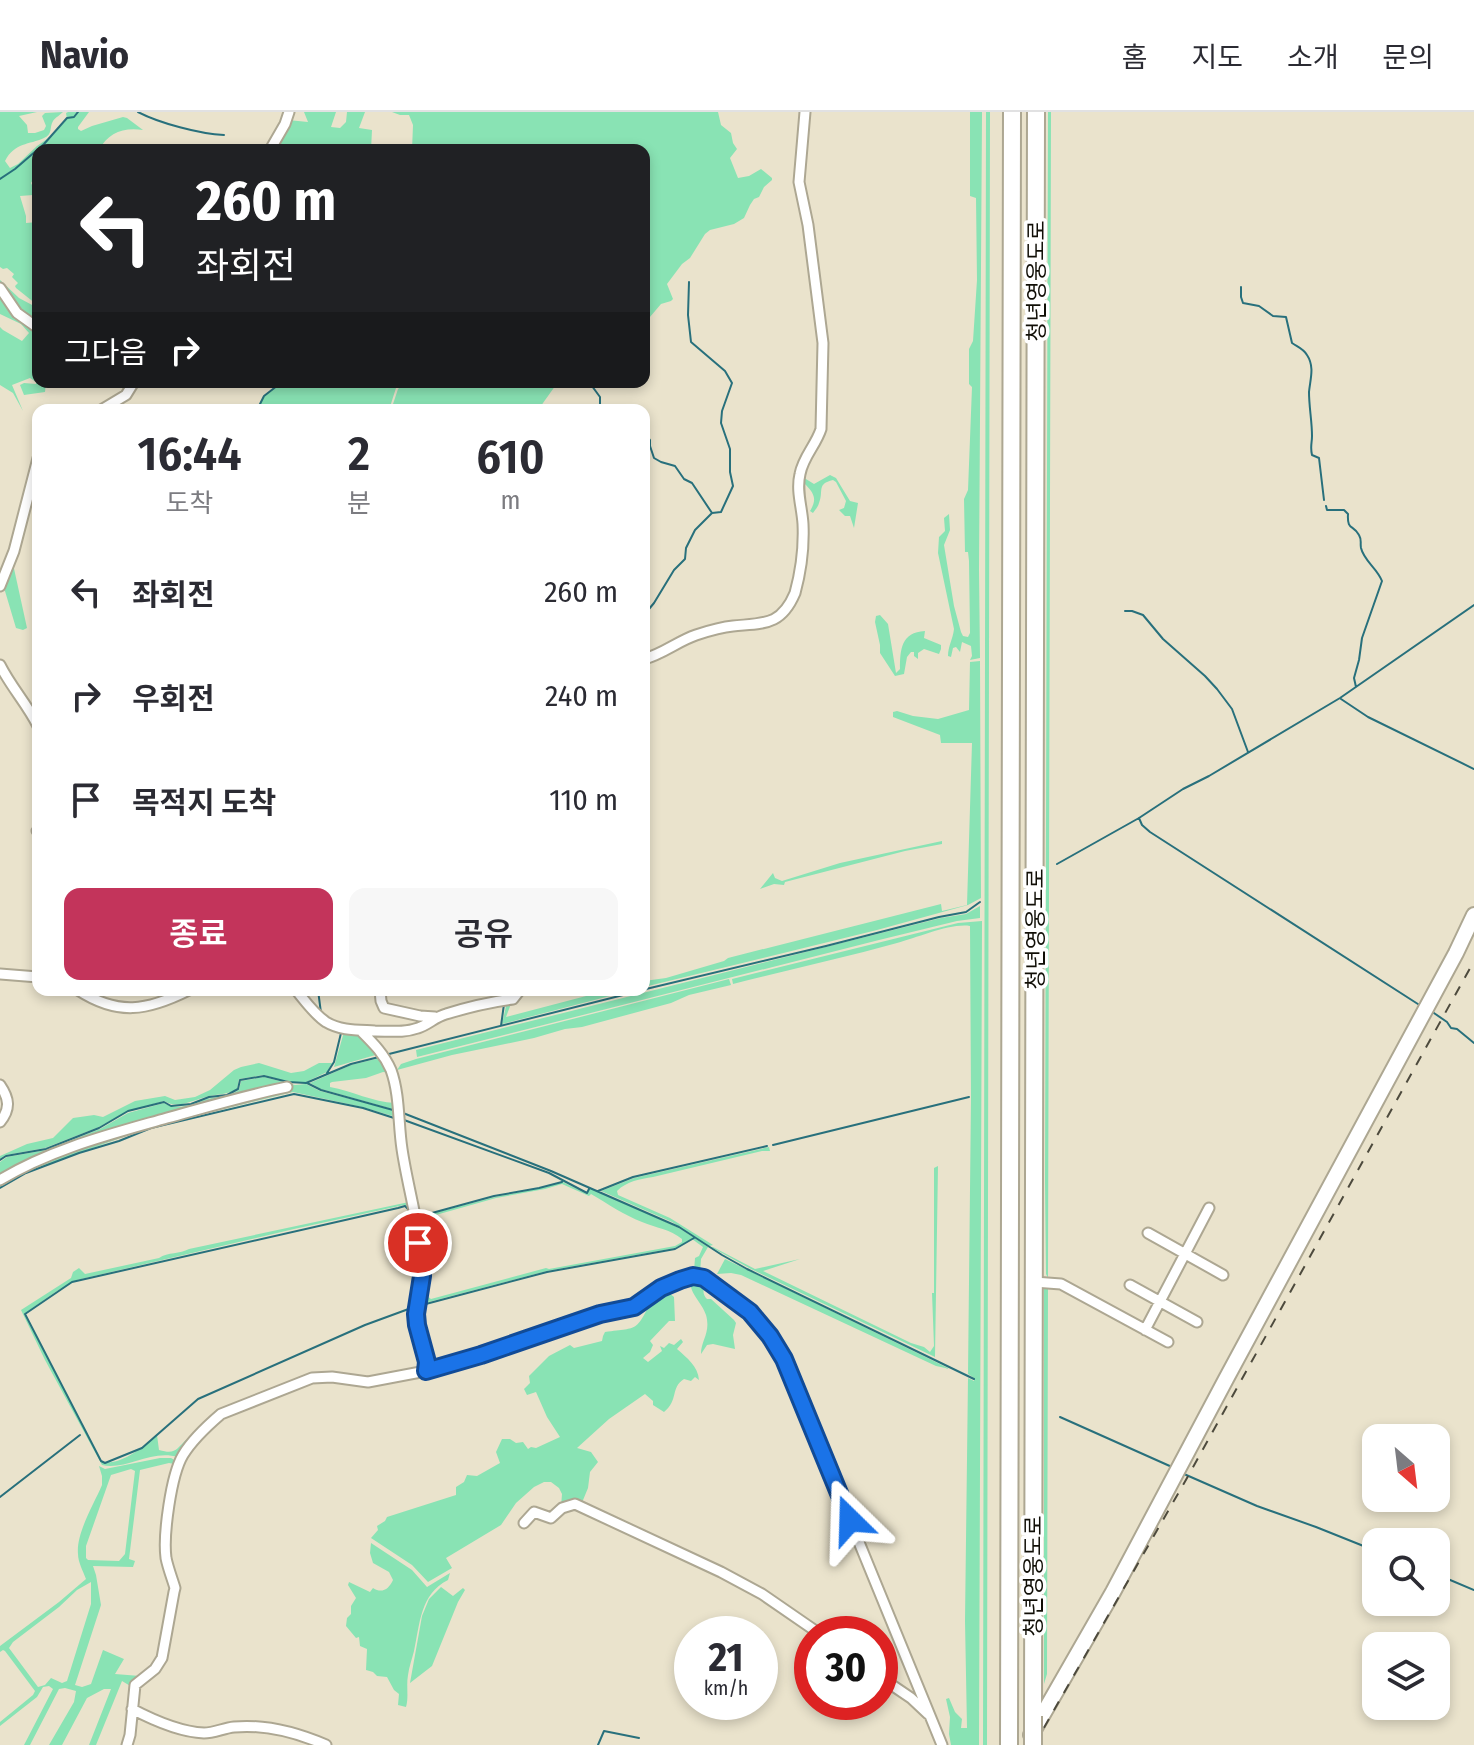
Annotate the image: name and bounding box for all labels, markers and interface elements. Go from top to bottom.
text: Navio [40,32,129,78]
text: 홈 [1122,41,1147,74]
text: 지도 [1191,41,1243,74]
text: 소개 [1287,41,1338,74]
text: 문의 [1382,41,1434,74]
text: 260 m [196,168,336,235]
icon: left [64,176,168,280]
street label: 청년영웅도로 [1023,220,1050,342]
text: 좌회전 [196,244,295,288]
icon: right [163,328,207,372]
text: 그다음 [64,335,147,371]
text: 16:44 [137,425,242,483]
text: 2 [348,425,370,483]
text: 610 [476,428,545,486]
text: m [500,485,520,516]
text: 도착 [166,488,213,519]
text: 분 [347,488,371,519]
icon: left [64,570,108,614]
text: 260 m [544,574,618,610]
text: 좌회전 [132,577,215,613]
icon: right [64,674,108,718]
text: 240 m [545,678,618,714]
text: 우회전 [132,681,215,717]
icon: arrive [64,778,108,822]
text: 110 m [549,782,618,818]
text: 목적지 도착 [132,785,276,821]
street label: 청년영웅도로 [1022,868,1049,990]
button: 종료 [64,888,333,980]
button: 공유 [349,888,618,980]
pin [384,1209,452,1277]
icon: arrive [396,1221,440,1265]
north arrow [1362,1424,1450,1512]
map controls [1362,1424,1450,1720]
position arrow [808,1478,892,1562]
street label: 청년영웅도로 [1020,1515,1047,1637]
button: search [1362,1528,1450,1616]
speed limit sign: 30 [794,1616,898,1720]
button: layers [1362,1632,1450,1720]
text: 21 [709,1634,743,1682]
text: km/h [704,1676,748,1700]

